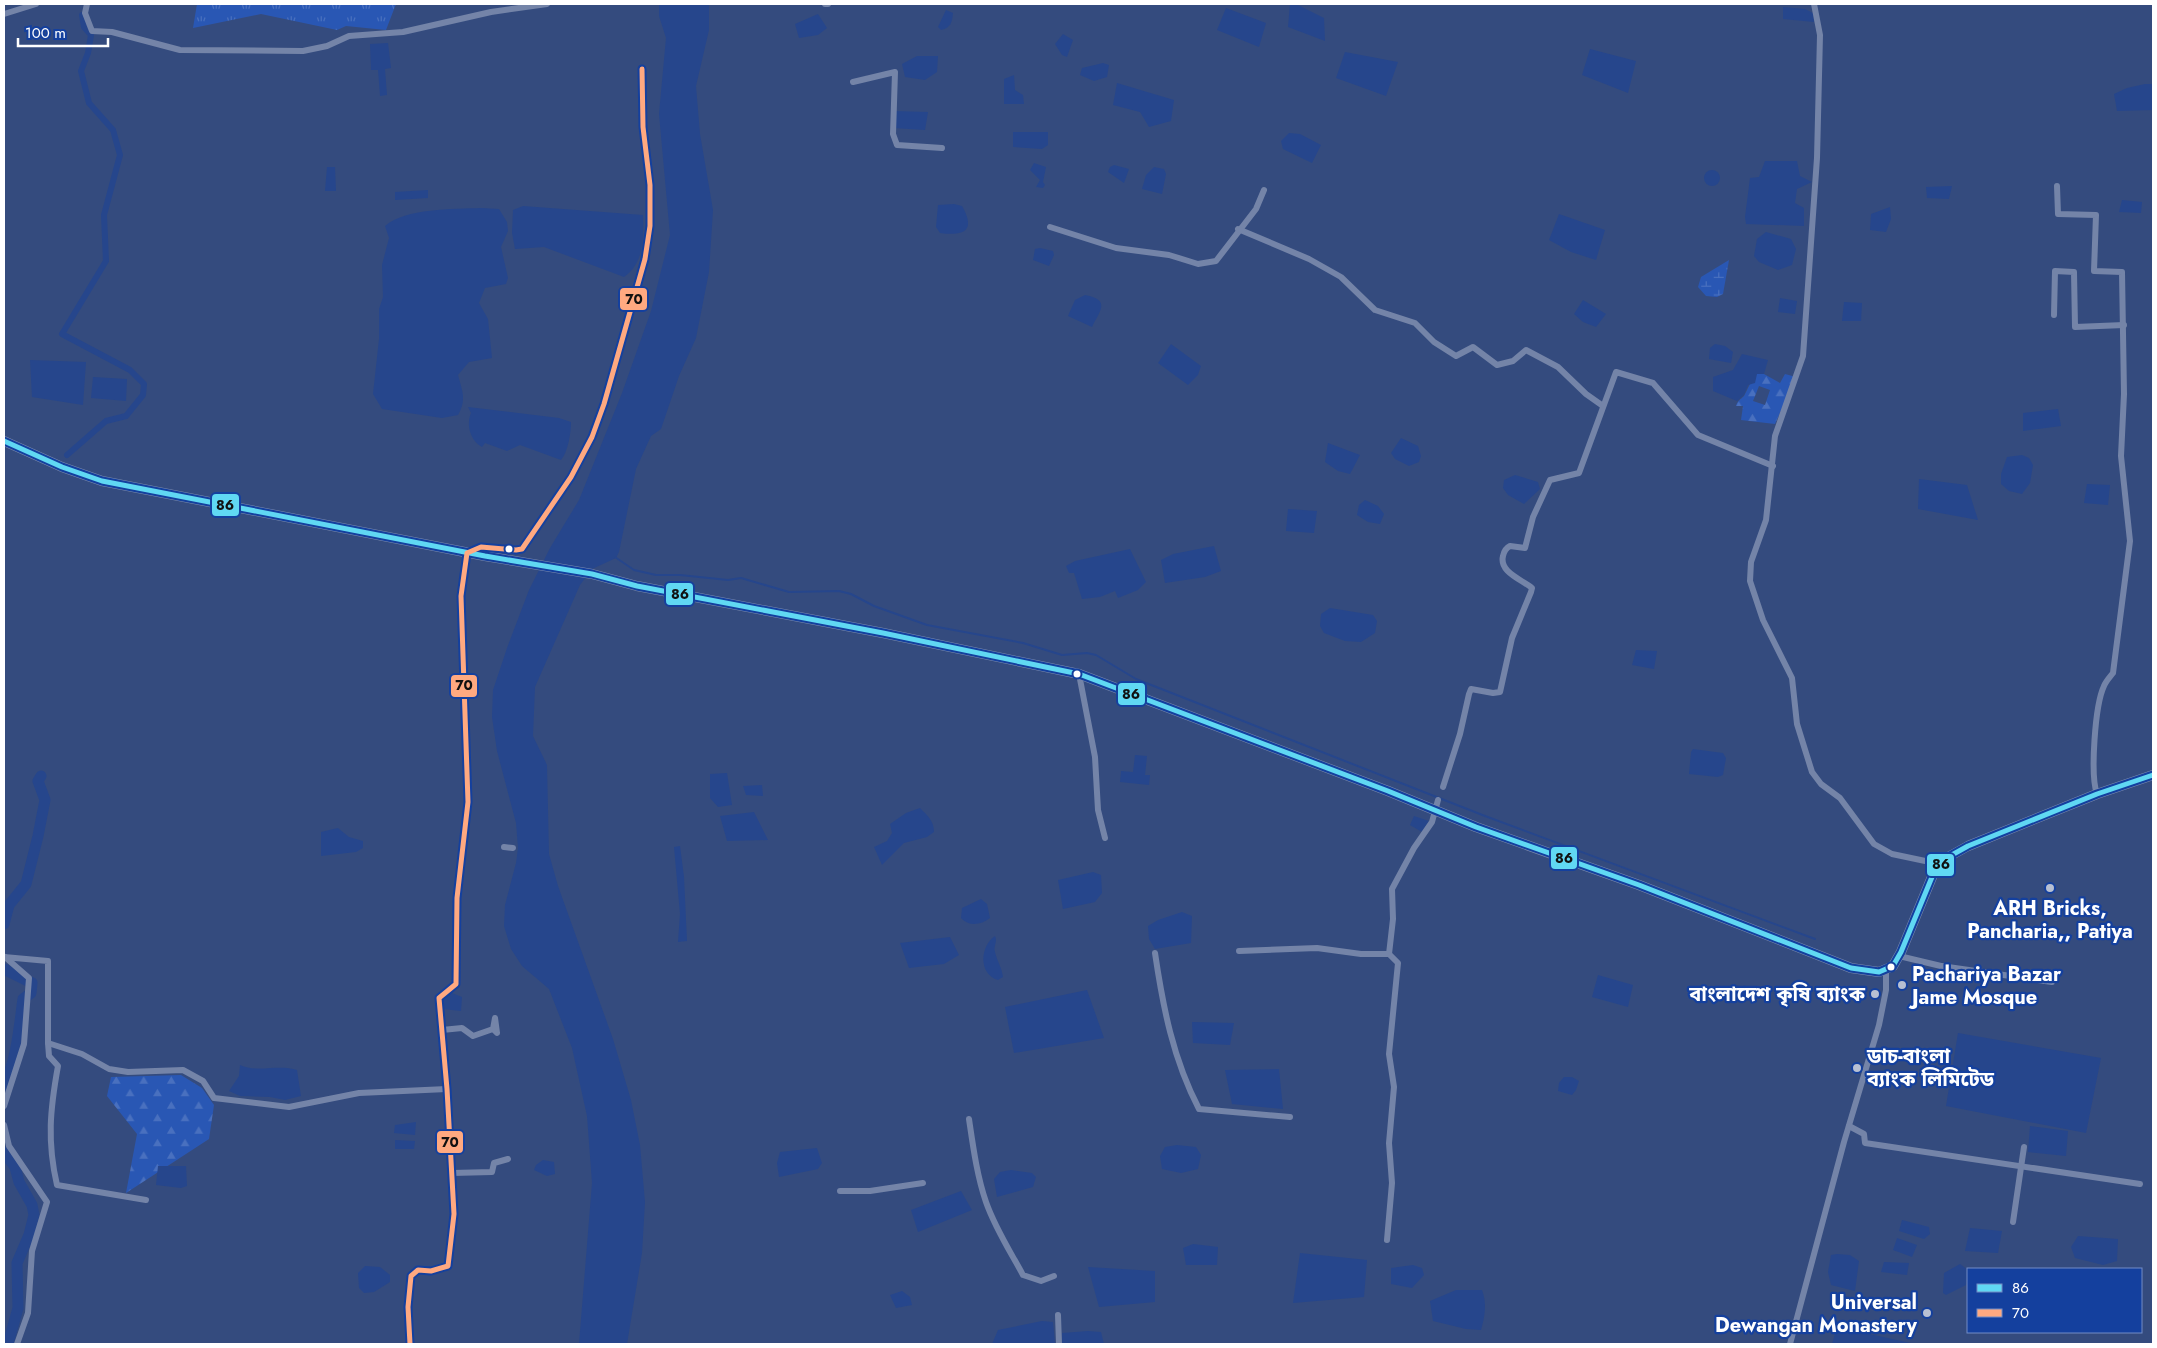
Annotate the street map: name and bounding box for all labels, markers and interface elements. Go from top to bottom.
scale bar [18,15,108,47]
text: 100 m [25,22,66,44]
line badge: 70 [619,287,648,311]
text: 70 [625,289,643,309]
line badge: 86 [211,493,240,517]
text: 86 [216,495,234,515]
unlabelled marker [504,544,514,554]
line badge: 86 [665,582,694,606]
text: 86 [671,584,689,604]
unlabelled marker [1072,669,1082,679]
line badge: 70 [450,674,478,698]
text: 70 [455,675,473,695]
line badge: 86 [1117,682,1146,706]
text: 86 [1122,684,1140,704]
line badge: 86 [1550,846,1578,870]
text: 86 [1555,848,1573,868]
line badge: 86 [1926,853,1955,877]
text: 86 [1932,854,1950,874]
marker: ARH Bricks, Pancharia,, Patiya [2044,882,2056,894]
place label: ARH Bricks, Pancharia,, Patiya [1967,894,2133,946]
place label: Pachariya Bazar Jame Mosque [1908,960,2062,1012]
unlabelled marker [1886,962,1896,972]
marker: Pachariya Bazar Jame Mosque [1896,979,1908,991]
place label: বাংলাদেশ কৃষি ব্যাংক [1688,980,1866,1009]
marker: বাংলাদেশ কৃষি ব্যাংক [1869,988,1881,1000]
place label: ডাচ-বাংলা ব্যাংক লিমিটেড [1866,1042,1995,1094]
marker: ডাচ-বাংলা ব্যাংক লিমিটেড [1851,1062,1863,1074]
line badge: 70 [436,1130,464,1154]
text: 70 [441,1132,459,1152]
legend [1967,1268,2142,1333]
text: 86 [2012,1277,2029,1299]
place label: Universal Dewangan Monastery [1715,1288,1918,1340]
text: 70 [2012,1302,2029,1324]
marker: Universal Dewangan Monastery [1921,1307,1933,1319]

